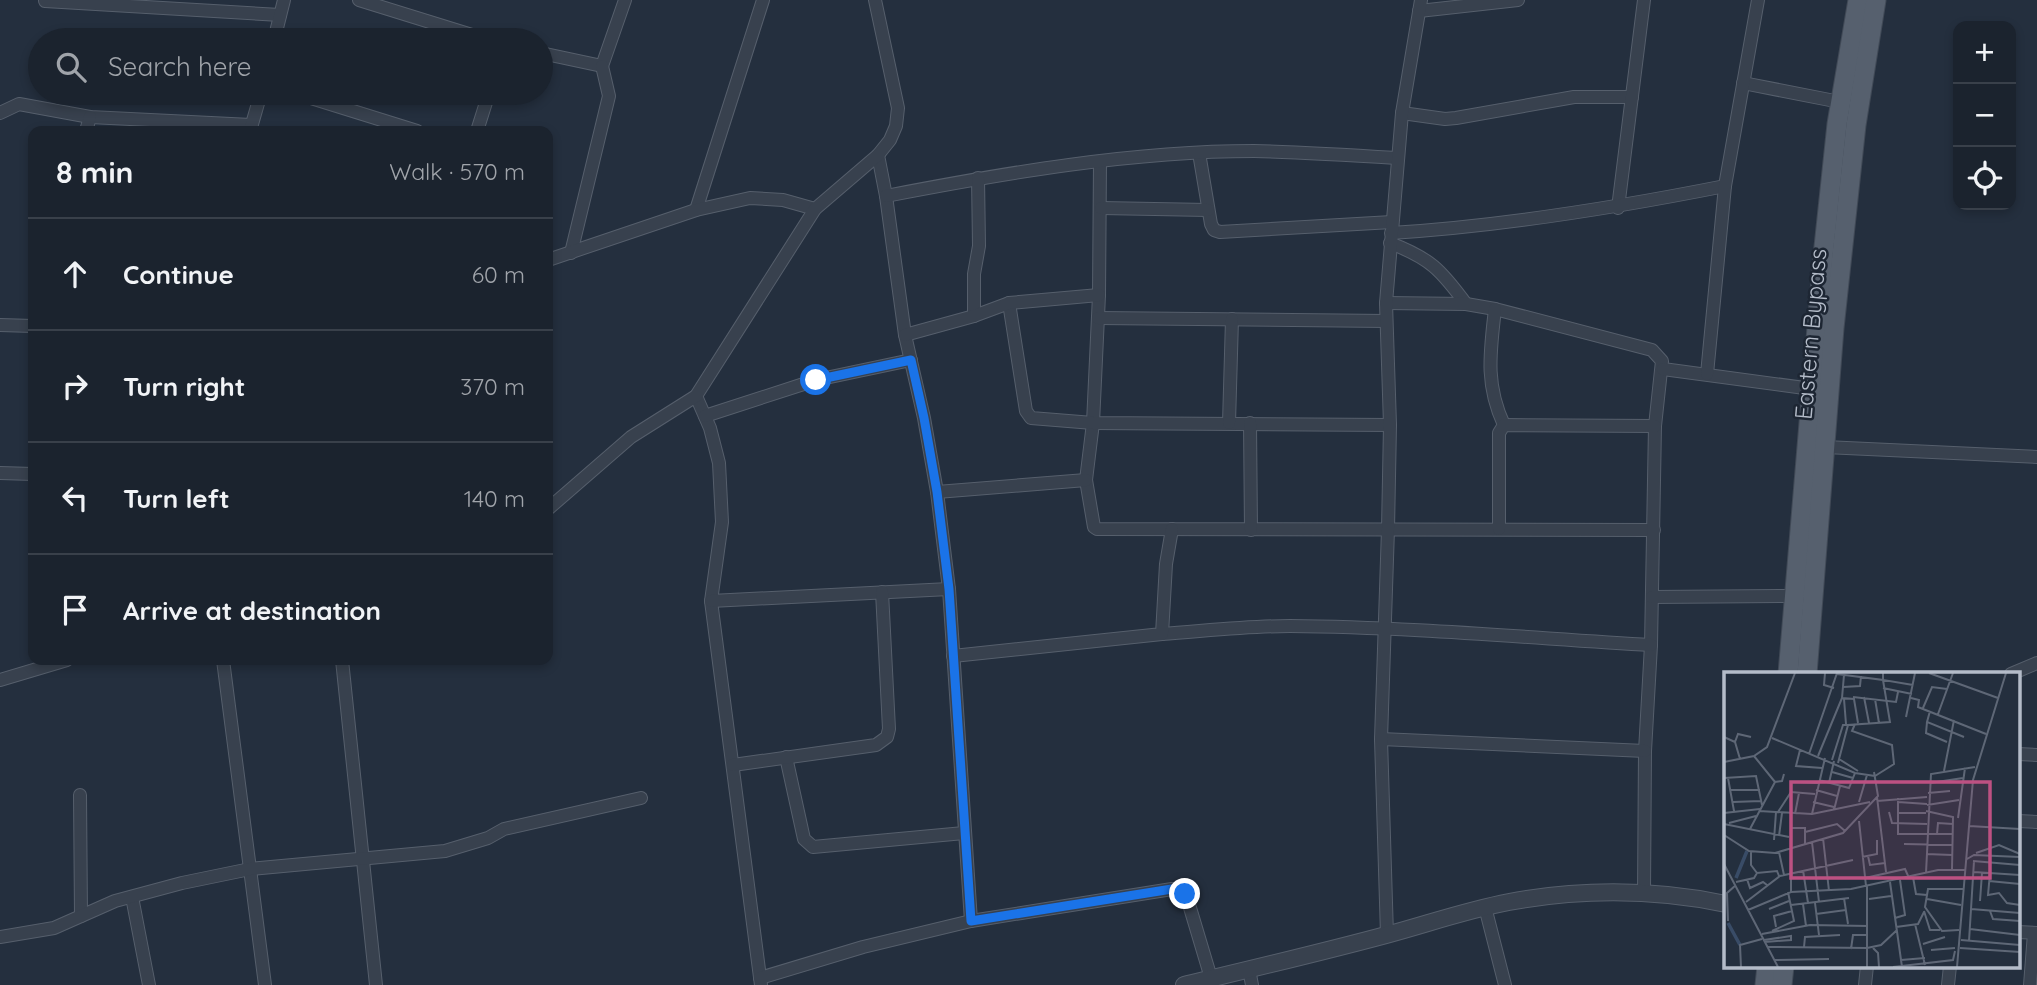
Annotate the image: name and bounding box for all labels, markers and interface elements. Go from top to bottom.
map controls [1953,21,2016,210]
button: + [1953,21,2016,84]
search box [28,28,553,105]
icon: search [52,48,90,86]
text: Search here [108,50,252,83]
button: − [1953,84,2016,147]
button: locate [1953,147,2016,210]
text: 8 min [56,153,133,191]
text: Walk · 570 m [389,157,525,186]
street label: Eastern Bypass [1788,247,1832,421]
icon: ahead [56,255,94,293]
text: Continue [123,258,234,291]
text: 60 m [472,260,525,289]
route start [800,364,831,395]
icon: right [56,367,94,405]
text: Turn right [123,370,245,403]
text: 370 m [460,372,525,401]
icon: left [56,479,94,517]
text: Turn left [123,482,230,515]
text: 140 m [464,484,525,513]
icon: arrive [56,591,94,629]
text: Arrive at destination [123,594,381,627]
inset map [1724,672,2020,968]
route end [1169,878,1200,909]

